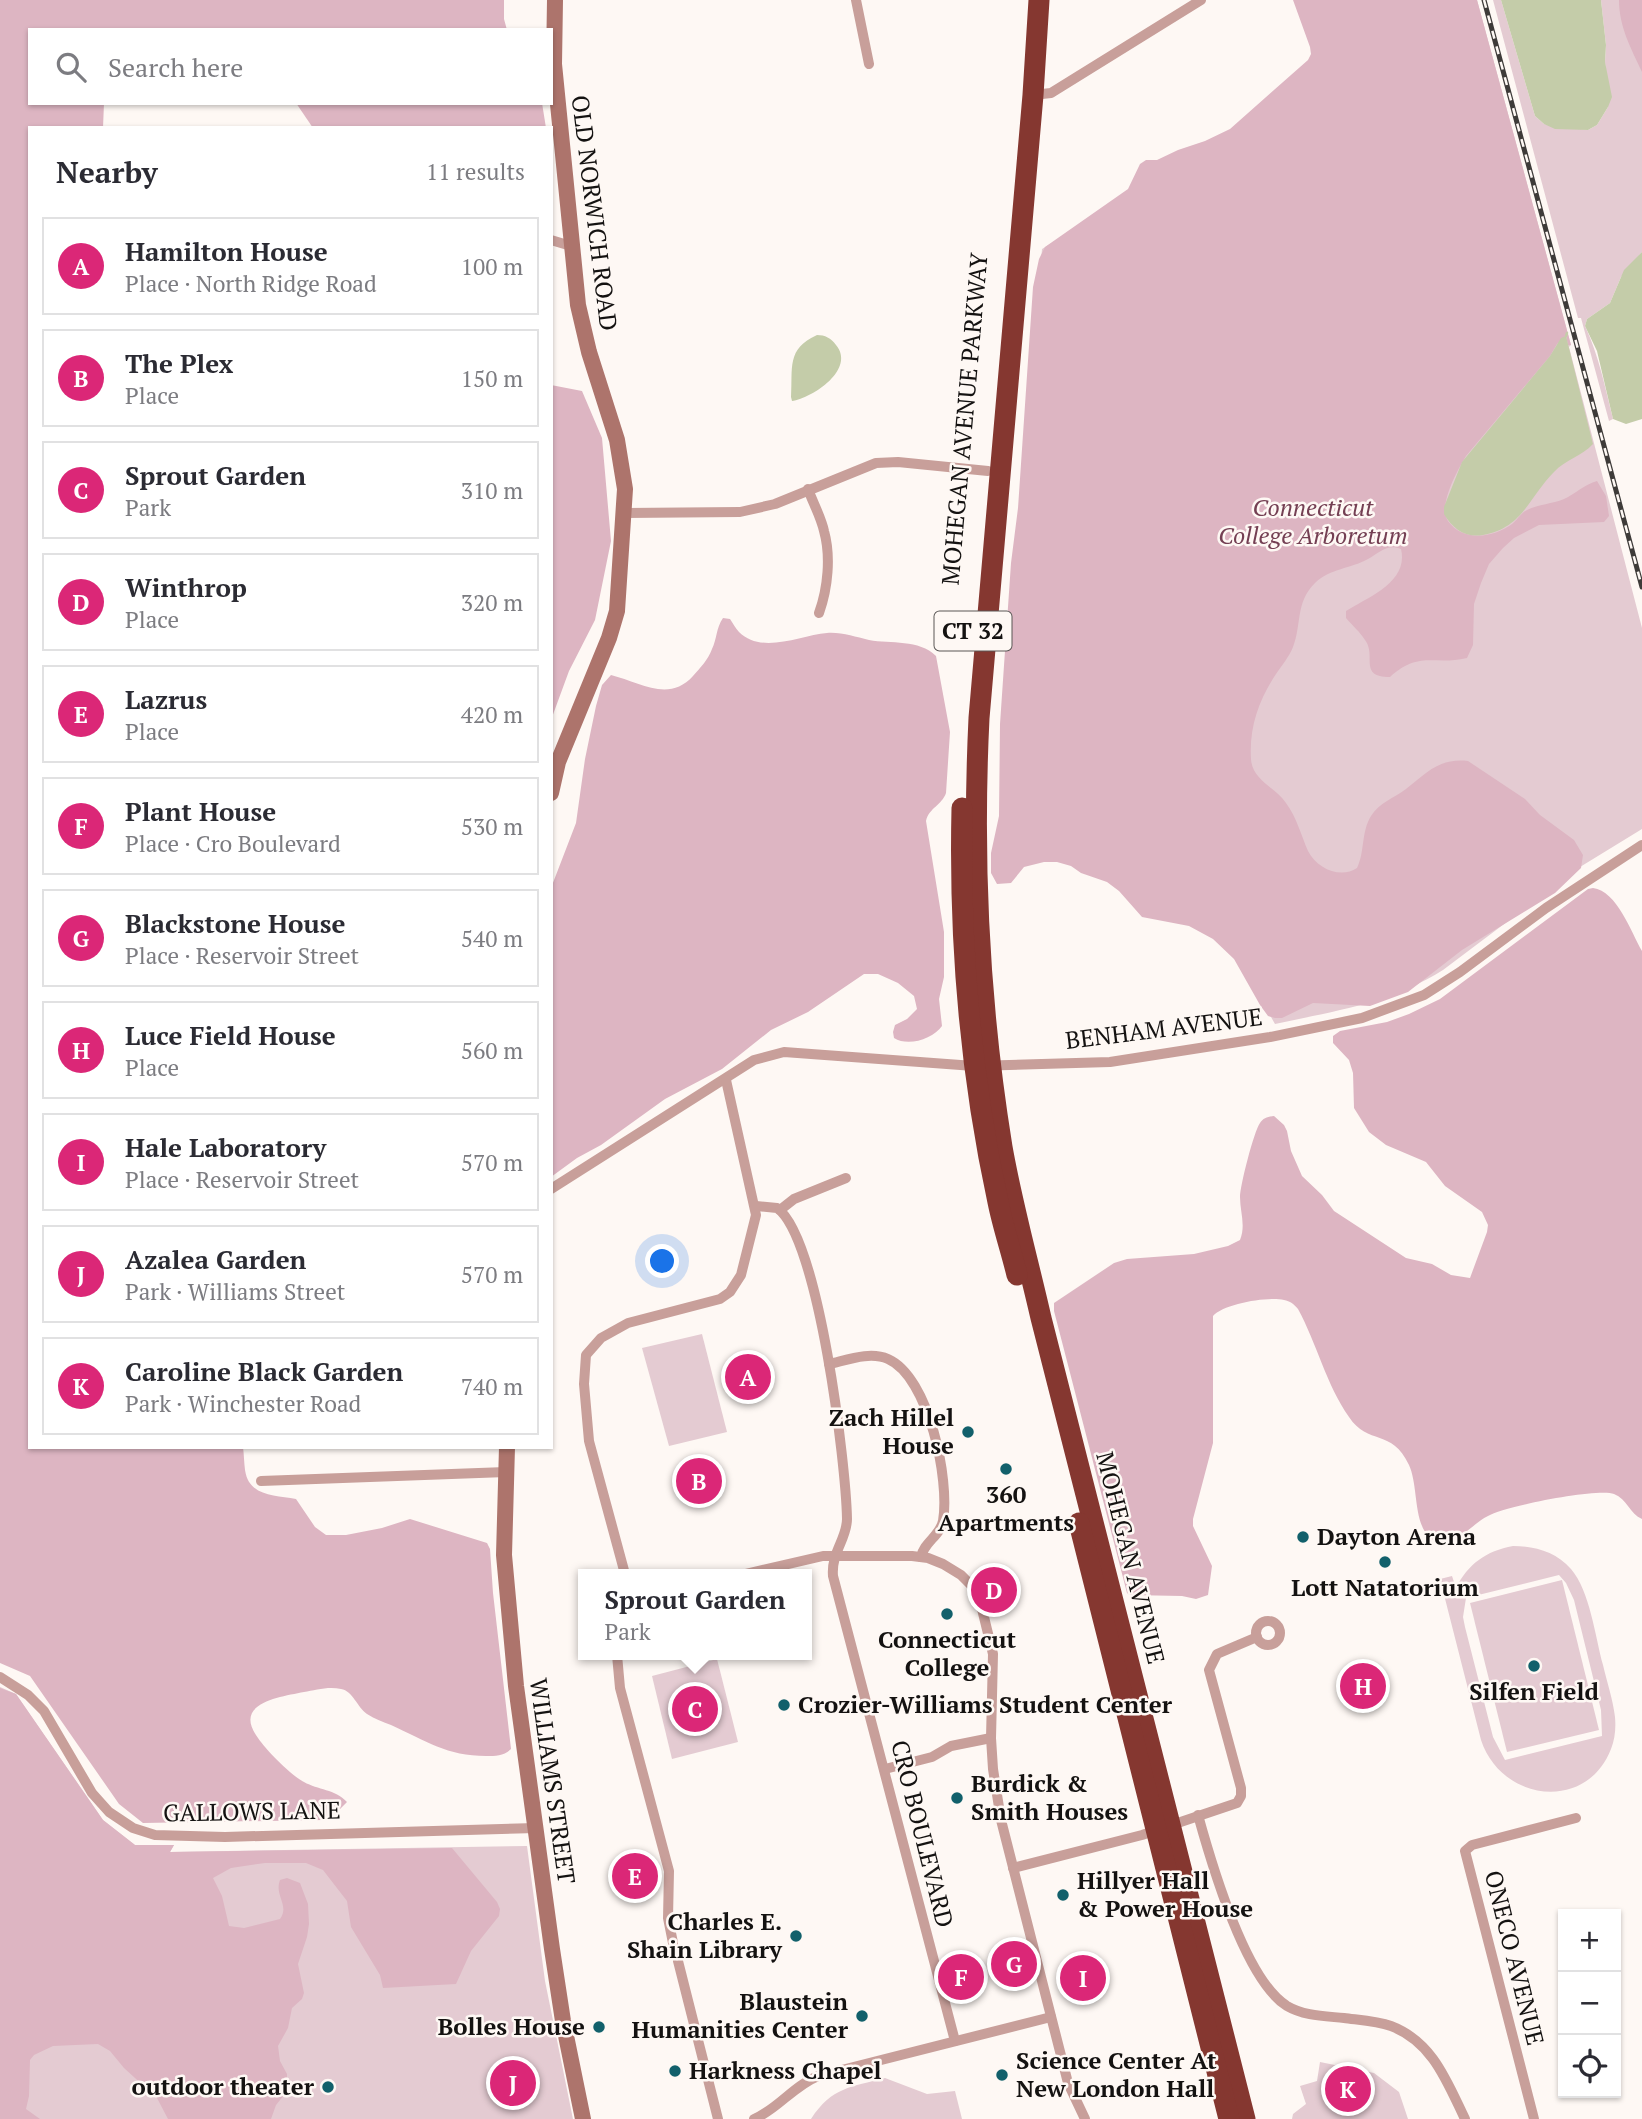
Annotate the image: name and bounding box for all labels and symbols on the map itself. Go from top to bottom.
street label: OLD NORWICH ROAD [565,93,625,332]
street label: MOHEGAN AVENUE PARKWAY [934,251,995,586]
park label: Connecticut College Arboretum [1218,491,1408,551]
road number: CT 32 [934,611,1012,650]
street label: BENHAM AVENUE [1064,1000,1264,1056]
your location [645,1244,679,1278]
pin: A [725,1351,771,1403]
place label: Zach Hillel House [829,1401,954,1461]
marker: Zach Hillel House [960,1424,976,1440]
street label: MOHEGAN AVENUE [1089,1448,1173,1667]
pin: B [676,1455,722,1507]
marker: 360 Apartments [998,1461,1014,1477]
place label: 360 Apartments [938,1478,1074,1538]
place label: Dayton Arena [1317,1520,1477,1552]
marker: Dayton Arena [1295,1529,1311,1545]
marker: Lott Natatorium [1377,1554,1393,1570]
pin: D [971,1564,1017,1616]
place label: Lott Natatorium [1291,1571,1479,1603]
marker: Connecticut College [939,1606,955,1622]
place label: Connecticut College [878,1623,1017,1683]
marker: Silfen Field [1526,1658,1542,1674]
pin: H [1340,1660,1386,1712]
place label: Silfen Field [1469,1675,1599,1707]
street label: WILLIAMS STREET [523,1676,583,1886]
pin: C [672,1683,718,1735]
place label: Crozier-Williams Student Center [798,1688,1173,1720]
marker: Crozier-Williams Student Center [776,1697,792,1713]
street label: CRO BOULEVARD [884,1737,962,1931]
place label: Burdick & Smith Houses [971,1767,1128,1827]
marker: Burdick & Smith Houses [949,1790,965,1806]
street label: GALLOWS LANE [163,1793,341,1829]
pin: E [612,1850,658,1902]
place label: Hillyer Hall & Power House [1077,1864,1253,1924]
street label: ONECO AVENUE [1478,1867,1552,2049]
marker: Hillyer Hall & Power House [1055,1887,1071,1903]
place label: Charles E. Shain Library [627,1905,783,1965]
marker: Charles E. Shain Library [788,1928,804,1944]
pin: G [991,1938,1037,1990]
pin: F [938,1951,984,2003]
pin: I [1060,1952,1106,2004]
place label: Blaustein Humanities Center [632,1985,849,2045]
marker: Blaustein Humanities Center [854,2008,870,2024]
place label: Bolles House [438,2010,585,2042]
marker: Bolles House [591,2019,607,2035]
place label: Science Center At New London Hall [1016,2044,1217,2104]
place label: Harkness Chapel [689,2054,882,2086]
pin: J [490,2057,536,2109]
marker: Harkness Chapel [667,2063,683,2079]
pin: K [1325,2063,1371,2115]
marker: Science Center At New London Hall [994,2067,1010,2083]
place label: outdoor theater [132,2070,315,2102]
marker: outdoor theater [320,2079,336,2095]

